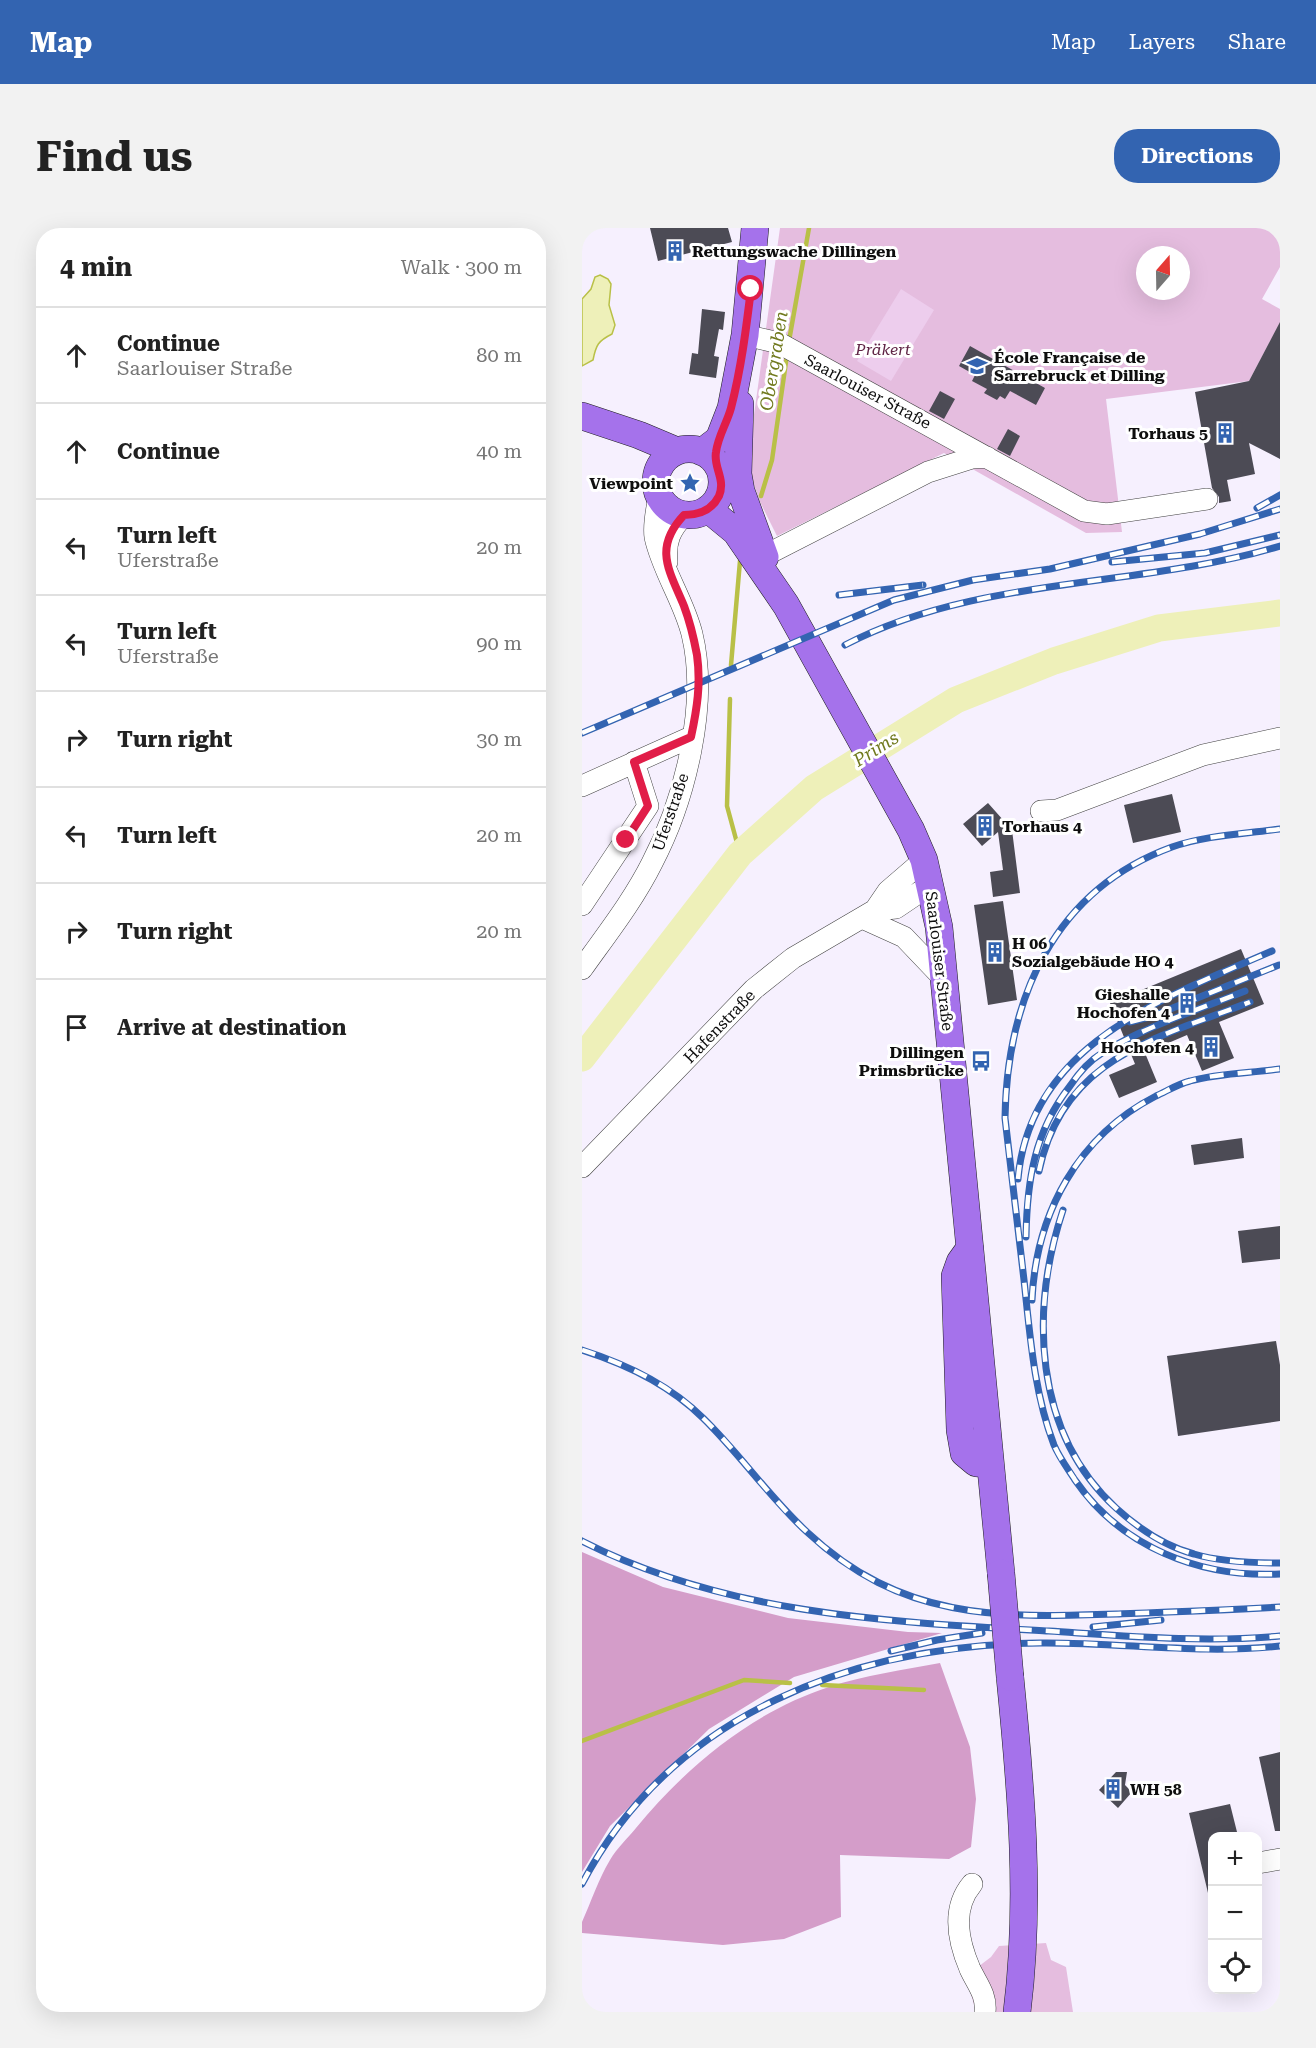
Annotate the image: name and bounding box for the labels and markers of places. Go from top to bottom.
building icon: Rettungswache Dillingen [663,239,687,263]
place label: Rettungswache Dillingen [692,242,896,261]
place label: École Française de Sarrebruck et Dilling [994,348,1165,385]
school or university icon: École Française de Sarrebruck et Dilling [965,354,989,378]
building icon: Torhaus 5 [1213,421,1237,445]
place label: Torhaus 5 [1128,424,1208,443]
place icon: Viewpoint [678,471,702,495]
place label: Viewpoint [589,474,673,493]
building icon: Torhaus 4 [973,814,997,838]
place label: Torhaus 4 [1002,817,1082,836]
place label: H 06 Sozialgebäude HO 4 [1012,934,1174,971]
building icon: H 06 Sozialgebäude HO 4 [983,940,1007,964]
place label: Gieshalle Hochofen 4 [1077,985,1170,1022]
building icon: Gieshalle Hochofen 4 [1175,991,1199,1015]
building icon: Hochofen 4 [1199,1035,1223,1059]
place label: Hochofen 4 [1101,1038,1194,1057]
place label: Dillingen Primsbrücke [859,1043,964,1080]
bus stop icon: Dillingen Primsbrücke [969,1049,993,1073]
building icon: WH 58 [1101,1777,1125,1801]
place label: WH 58 [1130,1780,1182,1799]

